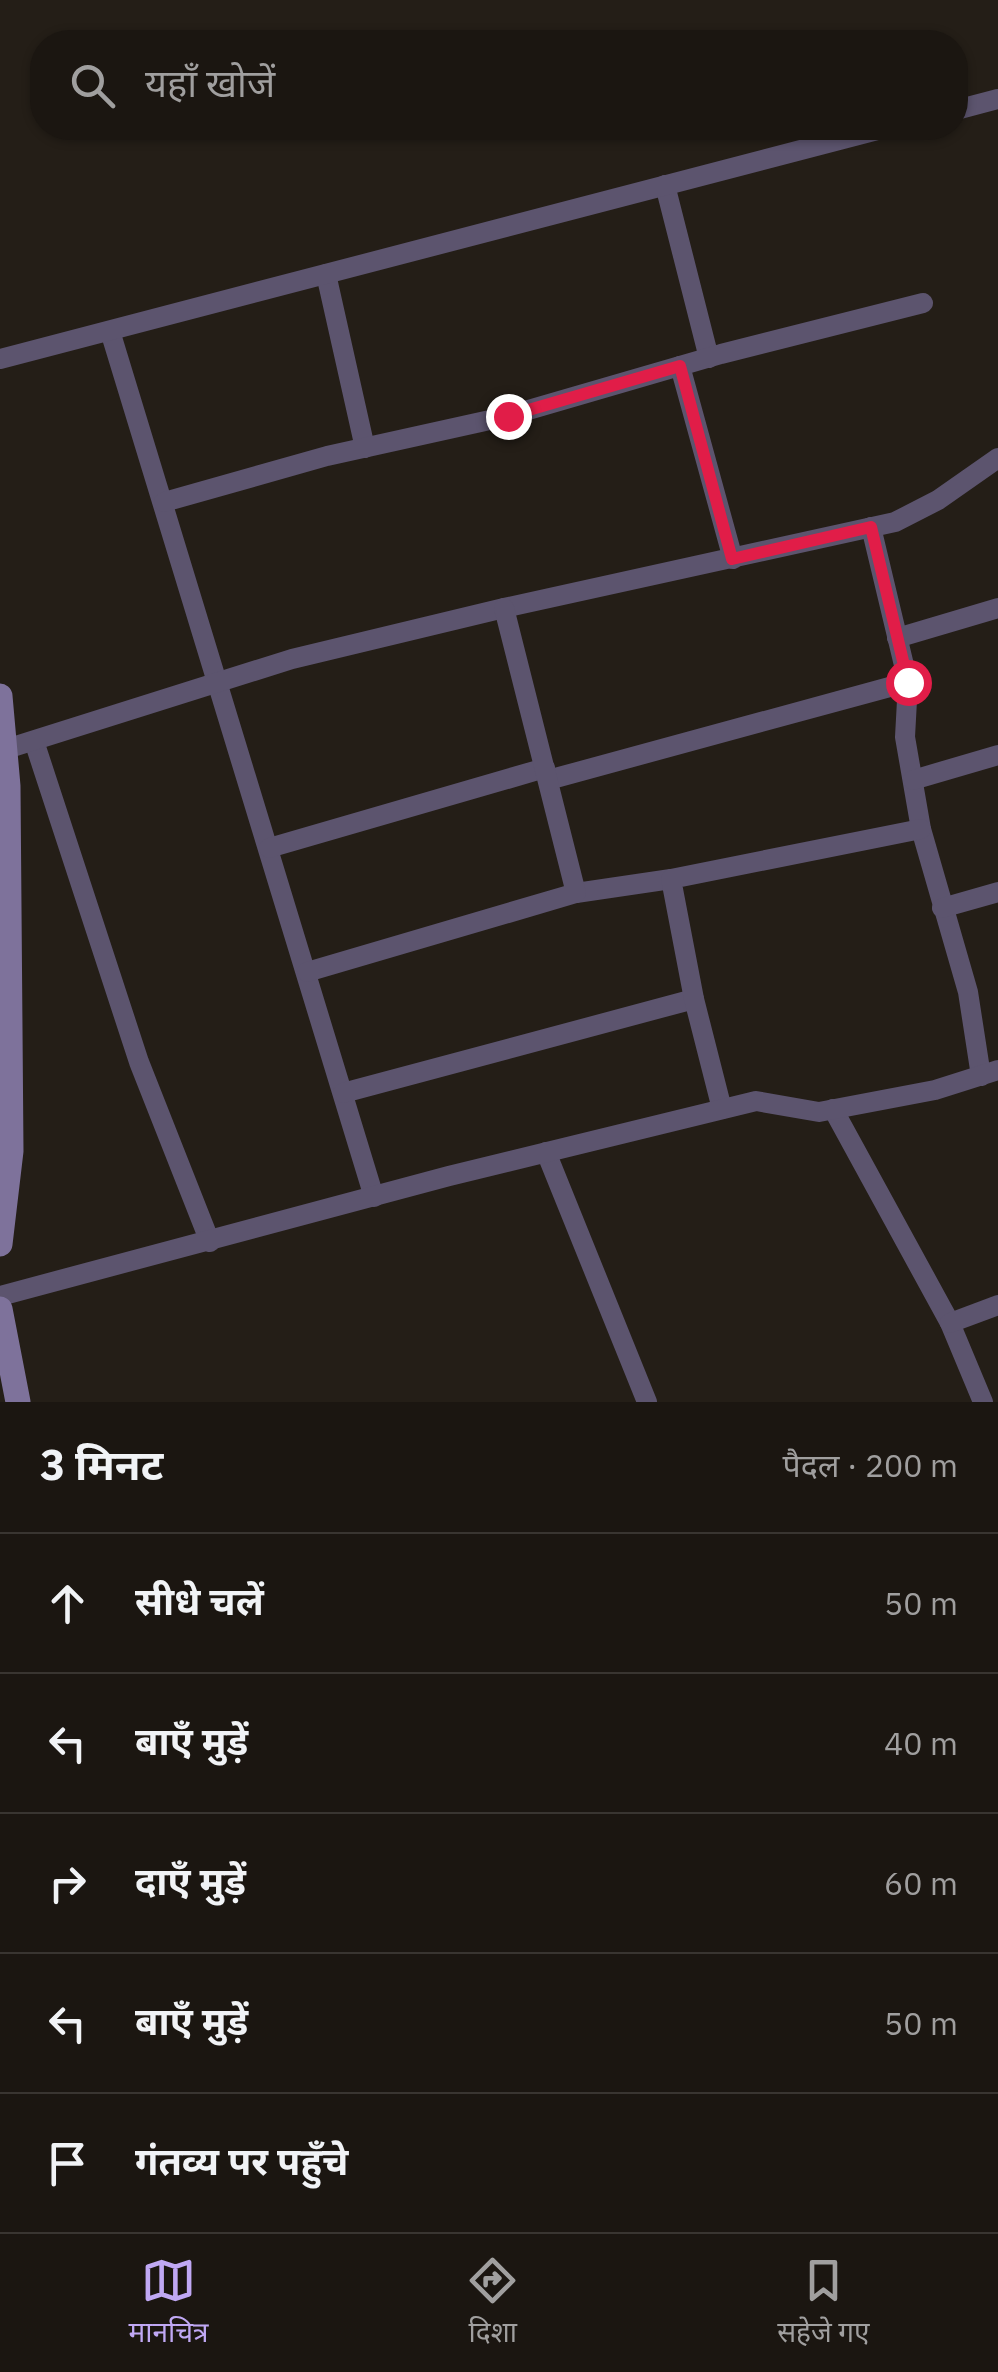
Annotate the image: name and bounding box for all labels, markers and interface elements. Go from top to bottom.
search box [30,30,968,140]
icon: search [65,58,120,113]
text: यहाँ खोजें [145,58,275,107]
route end [486,394,532,440]
route start [886,660,932,706]
text: 3 मिनट [40,1437,163,1492]
text: पैदल · 200 m [783,1444,958,1486]
icon: ahead [40,1576,95,1631]
text: सीधे चलें [135,1576,264,1625]
text: 50 m [884,1582,958,1624]
icon: left [40,1716,95,1771]
text: बाएँ मुड़ें [135,1716,248,1765]
text: 40 m [884,1722,958,1764]
icon: right [40,1856,95,1911]
text: दाएँ मुड़ें [135,1856,246,1905]
text: 60 m [884,1862,958,1904]
icon: left [40,1996,95,2051]
text: बाएँ मुड़ें [135,1996,248,2045]
text: 50 m [884,2002,958,2044]
icon: arrive [40,2136,95,2191]
text: गंतव्य पर पहुँचे [135,2136,348,2185]
tab: मानचित्र [128,2253,208,2353]
tab: दिशा [465,2253,520,2353]
tab: सहेजे गए [777,2253,870,2353]

